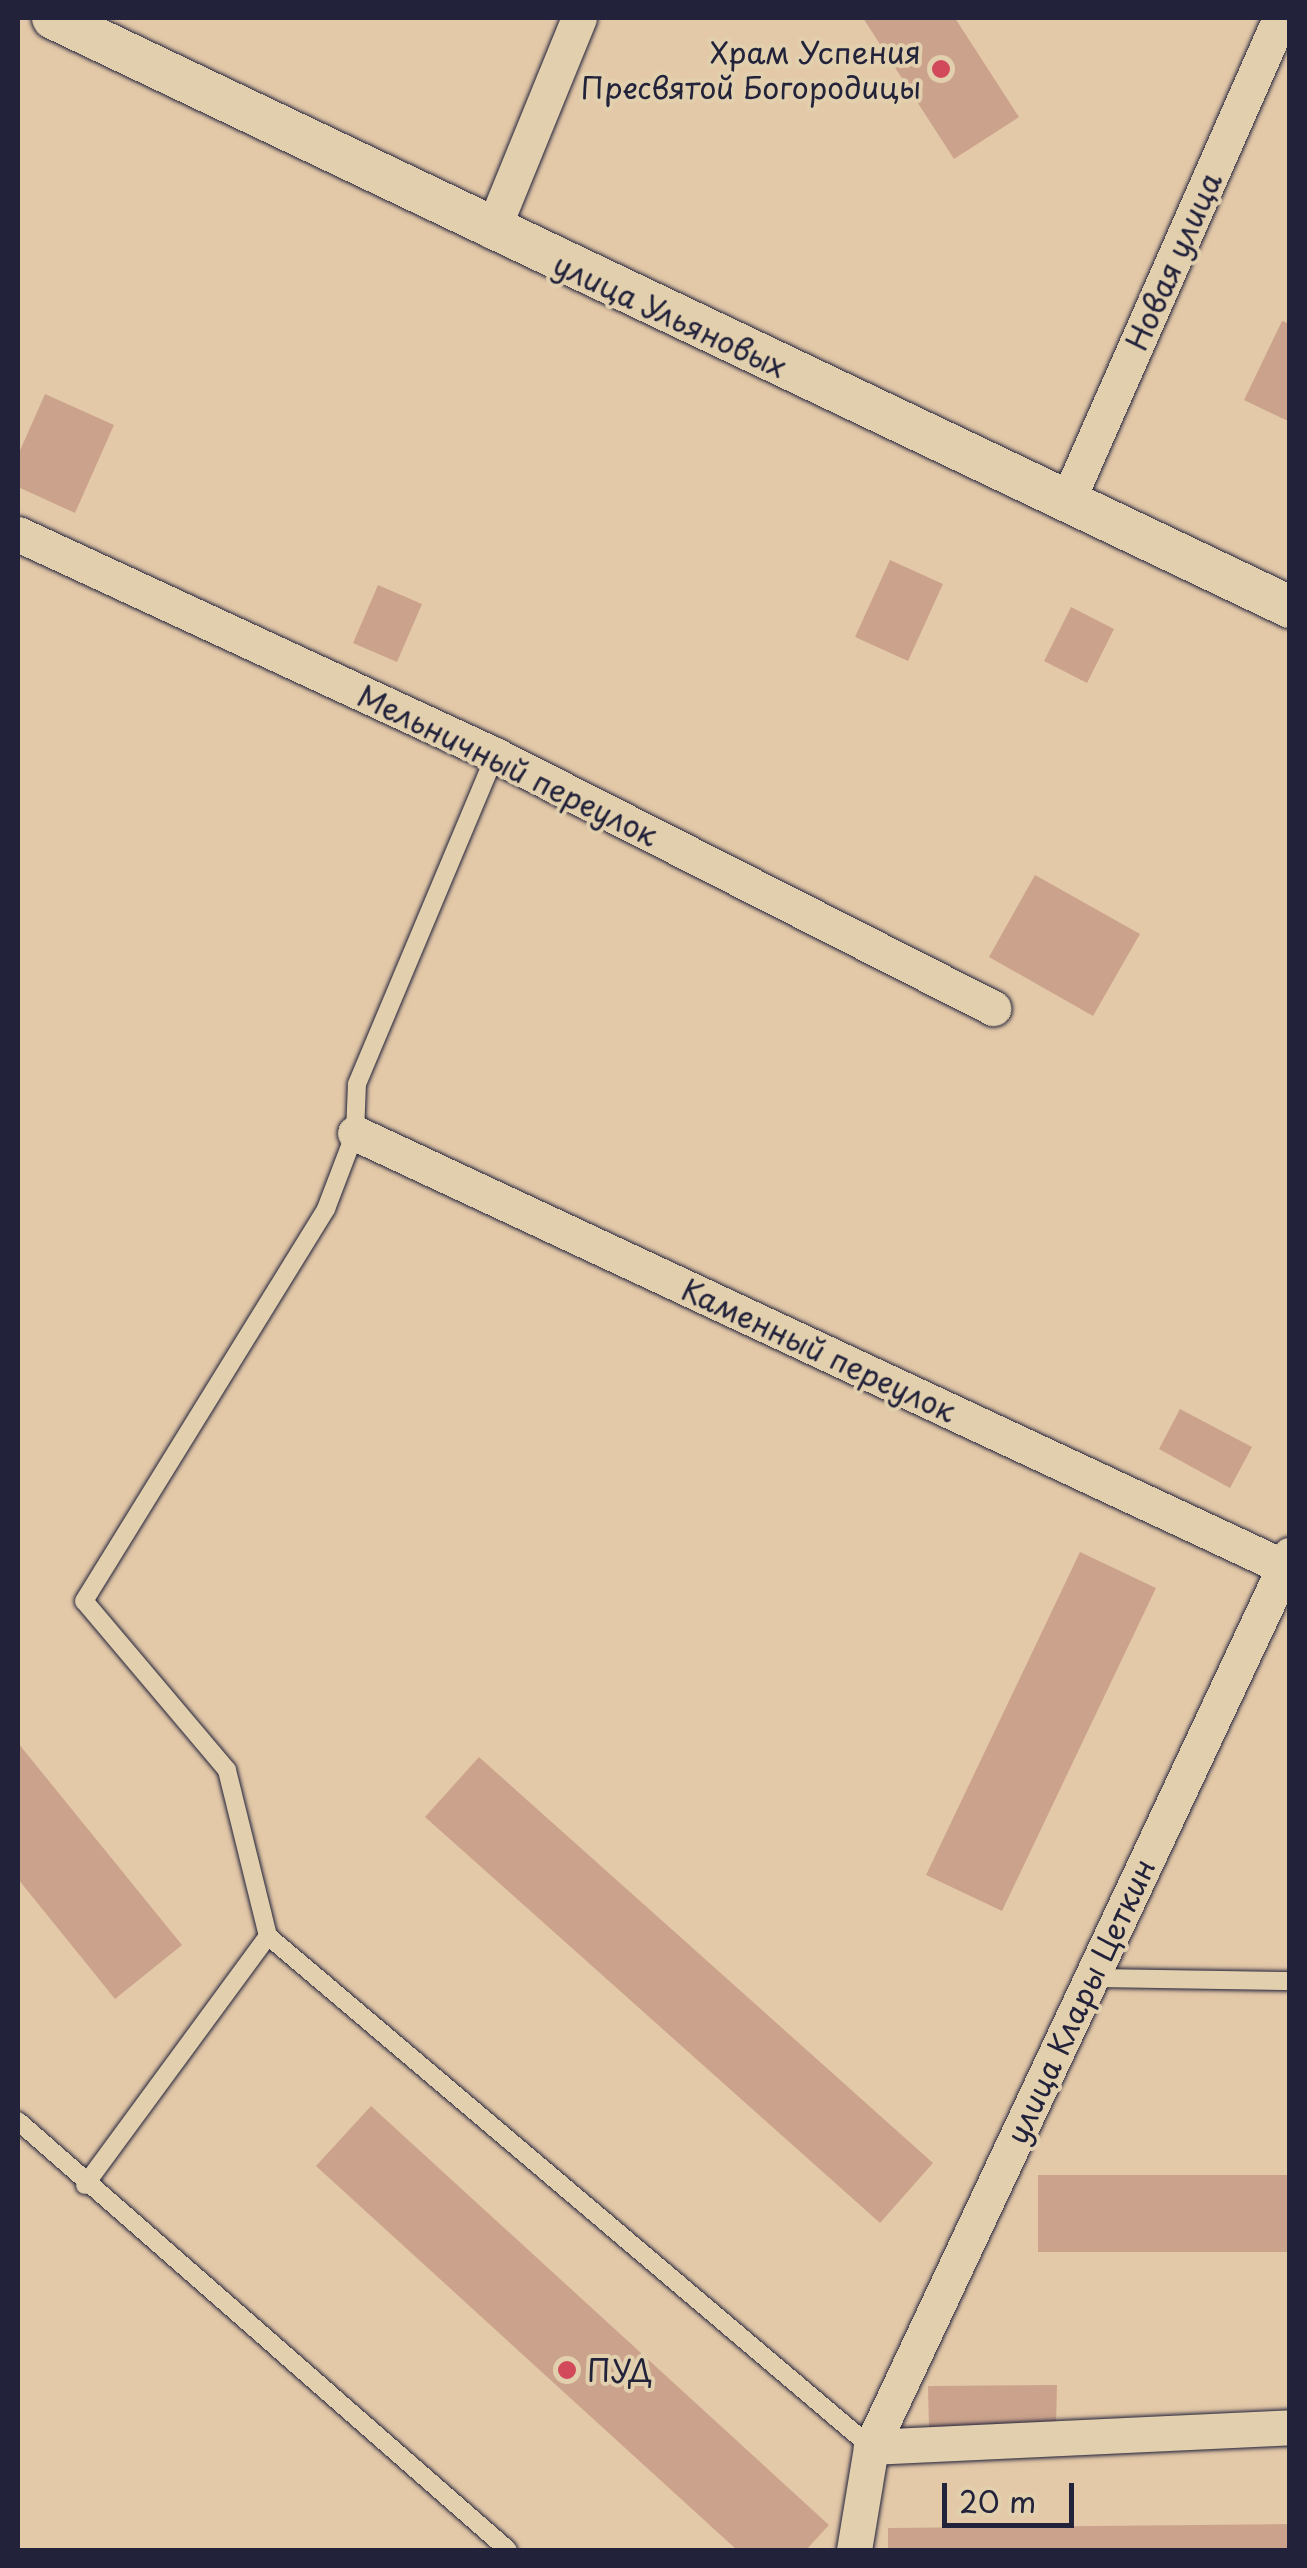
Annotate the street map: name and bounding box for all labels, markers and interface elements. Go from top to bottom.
place label: Храм Успения Пресвятой Богородицы [580,34,921,104]
marker: Храм Успения Пресвятой Богородицы [930,58,952,80]
street label: Новая улица [1118,166,1228,356]
street label: улица Ульяновых [547,245,793,385]
street label: Мельничный переулок [352,677,664,853]
street label: Каменный переулок [676,1271,962,1429]
street label: улица Клары Цеткин [998,1853,1162,2149]
place label: ПУД [587,2352,652,2388]
marker: ПУД [556,2359,578,2381]
scale bar [947,2463,1080,2525]
text: 20 m [959,2478,1036,2523]

